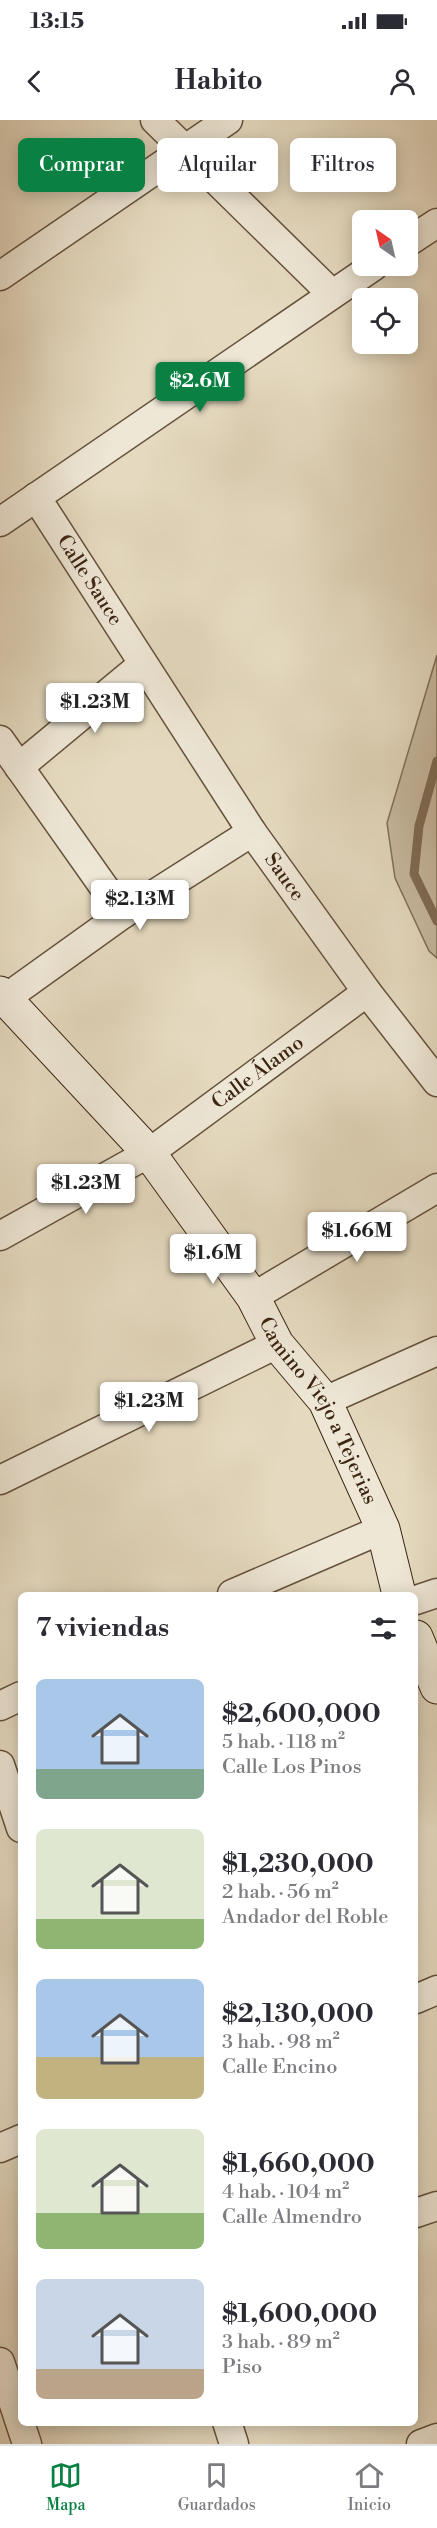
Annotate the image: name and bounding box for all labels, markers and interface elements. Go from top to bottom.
text: 13:15 [30,8,84,35]
text: Habito [174,64,263,98]
icon: back [18,65,51,98]
icon: person [386,65,419,98]
chip: Comprar [18,138,145,192]
chip: Alquilar [157,138,278,192]
chip: Filtros [290,138,396,192]
north arrow [352,210,418,276]
map controls [352,210,418,354]
button: locate [352,288,418,354]
pin: $2.6M [158,362,242,413]
text: $2.6M [170,369,231,394]
street label: Calle Sauce [51,530,128,630]
pin: $1.23M [46,683,144,734]
text: $1.23M [60,690,130,715]
street label: Sauce [259,848,310,906]
pin: $2.13M [91,880,189,931]
text: $2.13M [105,887,175,912]
street label: Calle Álamo [207,1030,309,1115]
pin: $1.23M [37,1164,135,1215]
text: $1.23M [51,1171,121,1196]
pin: $1.66M [308,1212,406,1263]
text: $1.66M [322,1219,392,1244]
pin: $1.6M [171,1234,255,1285]
text: $1.6M [184,1241,242,1266]
street label: Camino Viejo a Tejerias [253,1313,383,1508]
pin: $1.23M [100,1382,198,1433]
text: $1.23M [114,1389,184,1414]
text: 7 viviendas [36,1612,169,1644]
icon: filters [367,1612,400,1645]
text: $2,600,000 [222,1698,381,1730]
icon: home [84,1703,156,1775]
text: 5 hab. · 118 m² [222,1730,345,1755]
text: Calle Los Pinos [222,1755,361,1780]
text: $1,230,000 [222,1848,374,1880]
icon: home [84,1853,156,1925]
text: 2 hab. · 56 m² [222,1880,339,1905]
text: Andador del Roble [222,1905,388,1930]
text: $2,130,000 [222,1998,374,2030]
icon: home [84,2003,156,2075]
text: 3 hab. · 98 m² [222,2030,340,2055]
text: Calle Encino [222,2055,338,2080]
text: $1,660,000 [222,2148,375,2180]
icon: home [84,2153,156,2225]
text: 4 hab. · 104 m² [222,2180,349,2205]
text: Calle Almendro [222,2205,362,2230]
text: $1,600,000 [222,2298,377,2330]
icon: home [84,2303,156,2375]
text: 3 hab. · 89 m² [222,2330,340,2355]
text: Piso [222,2355,262,2380]
tab: Mapa [46,2459,86,2515]
tab: Guardados [178,2459,256,2515]
tab: Inicio [348,2459,391,2515]

